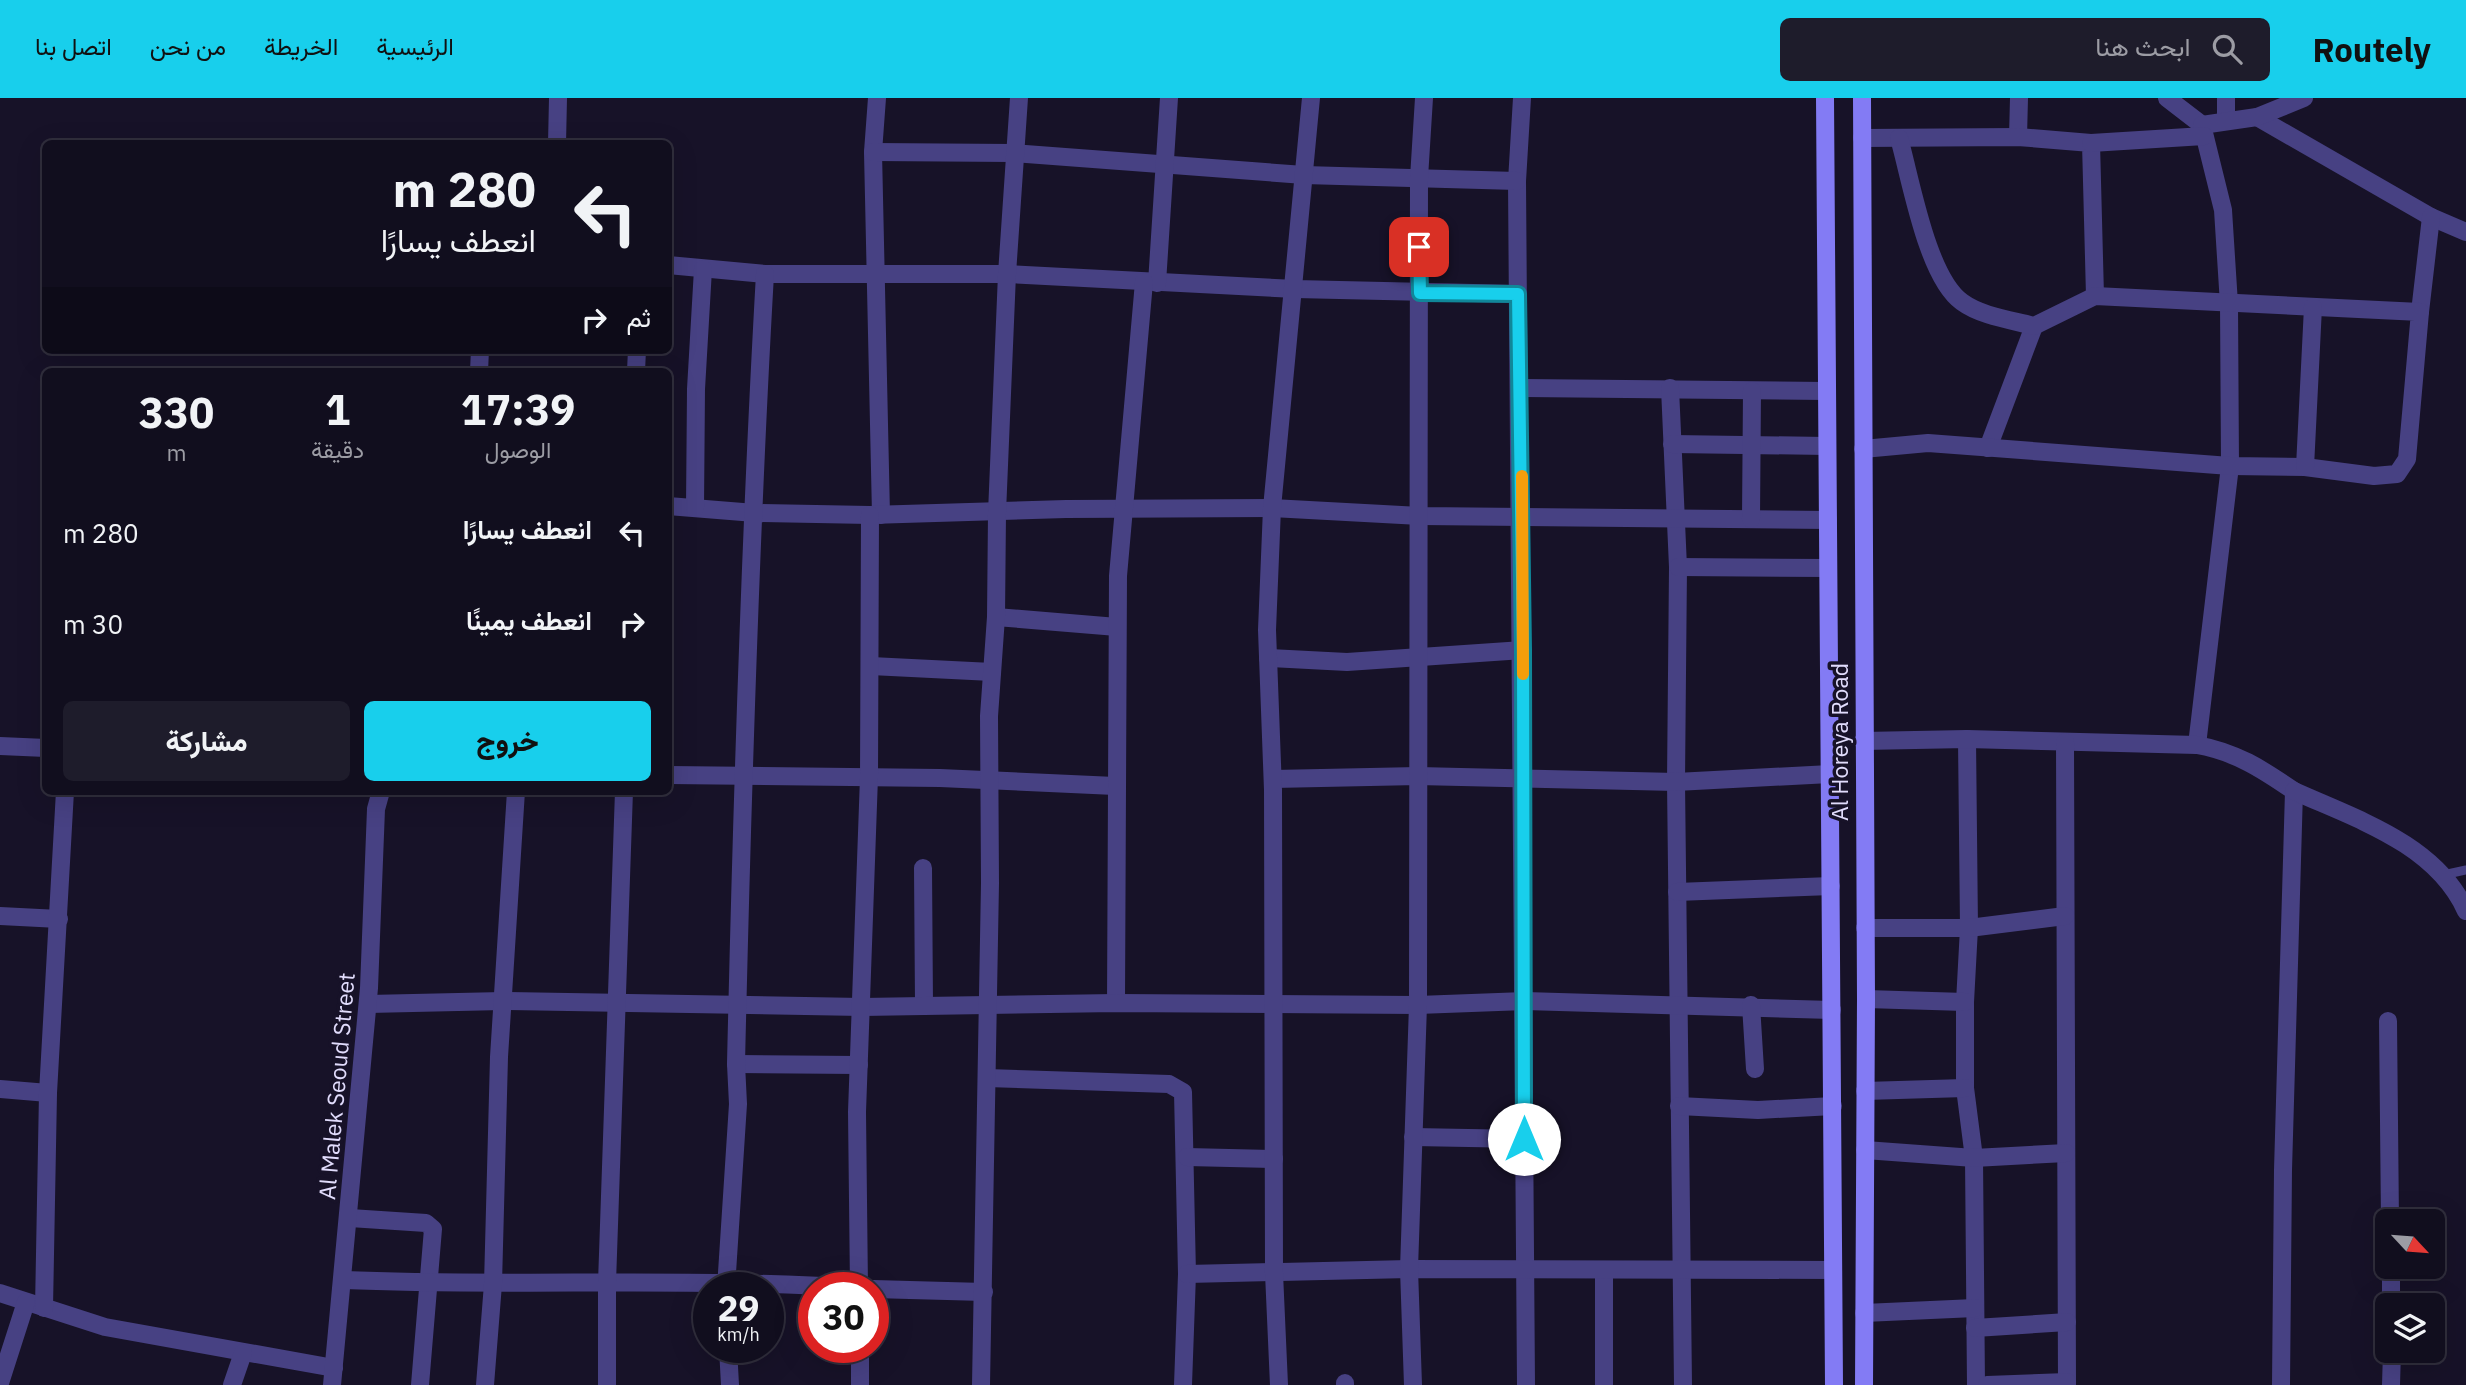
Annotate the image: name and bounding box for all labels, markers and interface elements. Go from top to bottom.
search box [1780,18,2270,81]
text: Routely [2312,28,2431,71]
text: ابحث هنا [2095,29,2190,63]
text: اتصل بنا [35,30,112,62]
text: من نحن [150,30,226,62]
text: الخريطة [264,30,338,62]
text: الرئيسية [376,30,454,62]
icon: search [2208,30,2246,68]
text: 280 m [392,157,536,220]
icon: left [560,168,651,259]
pin [1389,217,1449,277]
text: انعطف يسارًا [381,219,536,261]
icon: arrive [1400,228,1438,266]
text: ثم [627,300,651,334]
icon: right [575,301,613,339]
text: 1 [325,382,350,437]
text: 17:39 [461,382,575,437]
text: 330 [139,385,214,440]
text: دقيقة [311,434,364,464]
text: الوصول [485,434,551,464]
text: m [166,437,187,467]
text: انعطف يسارًا [463,512,592,546]
icon: left [613,514,651,552]
text: 280 m [63,516,139,550]
text: انعطف يمينًا [466,603,592,637]
icon: right [613,605,651,643]
text: 30 m [63,607,123,641]
street label: Al Horeya Road [1824,663,1854,821]
button: مشاركة [63,701,350,781]
button: خروج [364,701,651,781]
street label: Al Malek Seoud Street [311,971,361,1201]
position arrow [1487,1102,1561,1176]
north arrow [2375,1209,2445,1279]
map controls [2375,1209,2445,1363]
speed limit sign: 30 [798,1272,889,1363]
text: 29 [717,1285,760,1331]
button: layers [2375,1293,2445,1363]
text: km/h [717,1323,760,1346]

